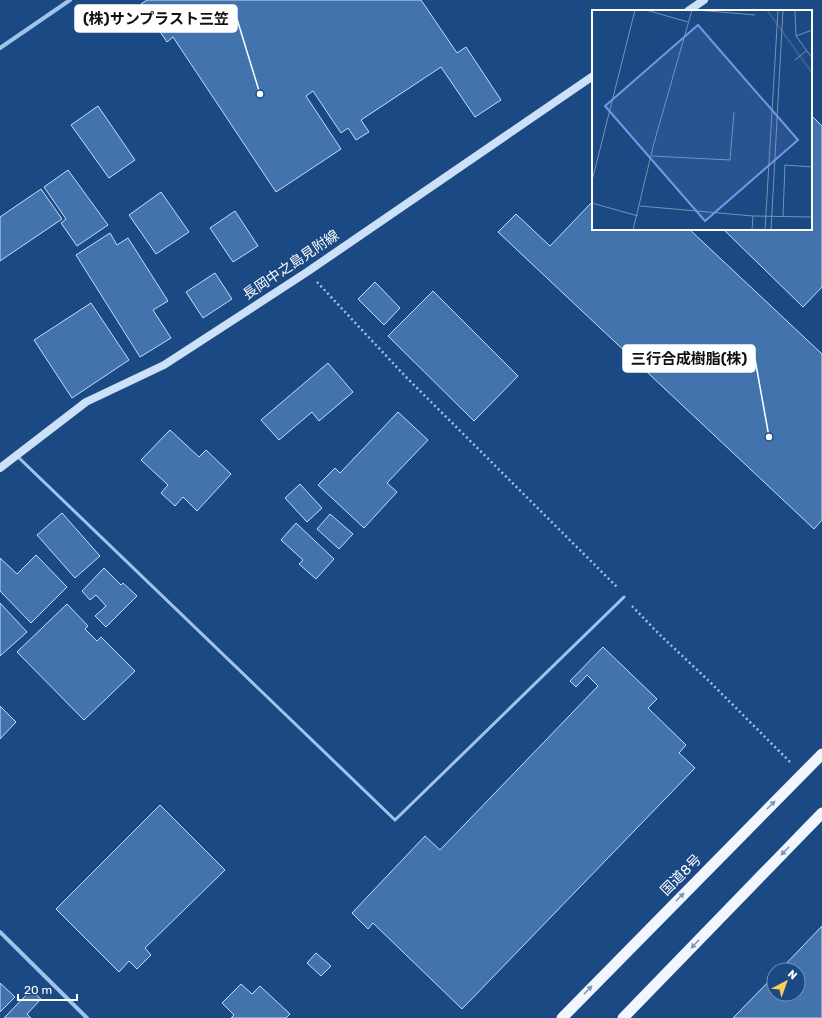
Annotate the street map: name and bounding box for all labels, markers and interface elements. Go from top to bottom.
callout: (株)サンプラスト三笠 [75,5,237,32]
text: (株)サンプラスト三笠 [83,10,229,28]
inset map [592,10,812,230]
street label: 長岡中之島見附線 [240,227,342,303]
callout: 三行合成樹脂(株) [623,345,755,372]
text: 三行合成樹脂(株) [631,350,747,368]
one-way arrow [766,800,776,810]
one-way arrow [780,846,790,856]
street label: 国道8号 [657,851,705,899]
one-way arrow [675,892,685,902]
one-way arrow [690,939,700,949]
north arrow [766,962,806,1002]
text: N [785,967,800,982]
scale bar [18,976,77,1002]
text: 20 m [24,983,52,997]
one-way arrow [584,985,593,995]

